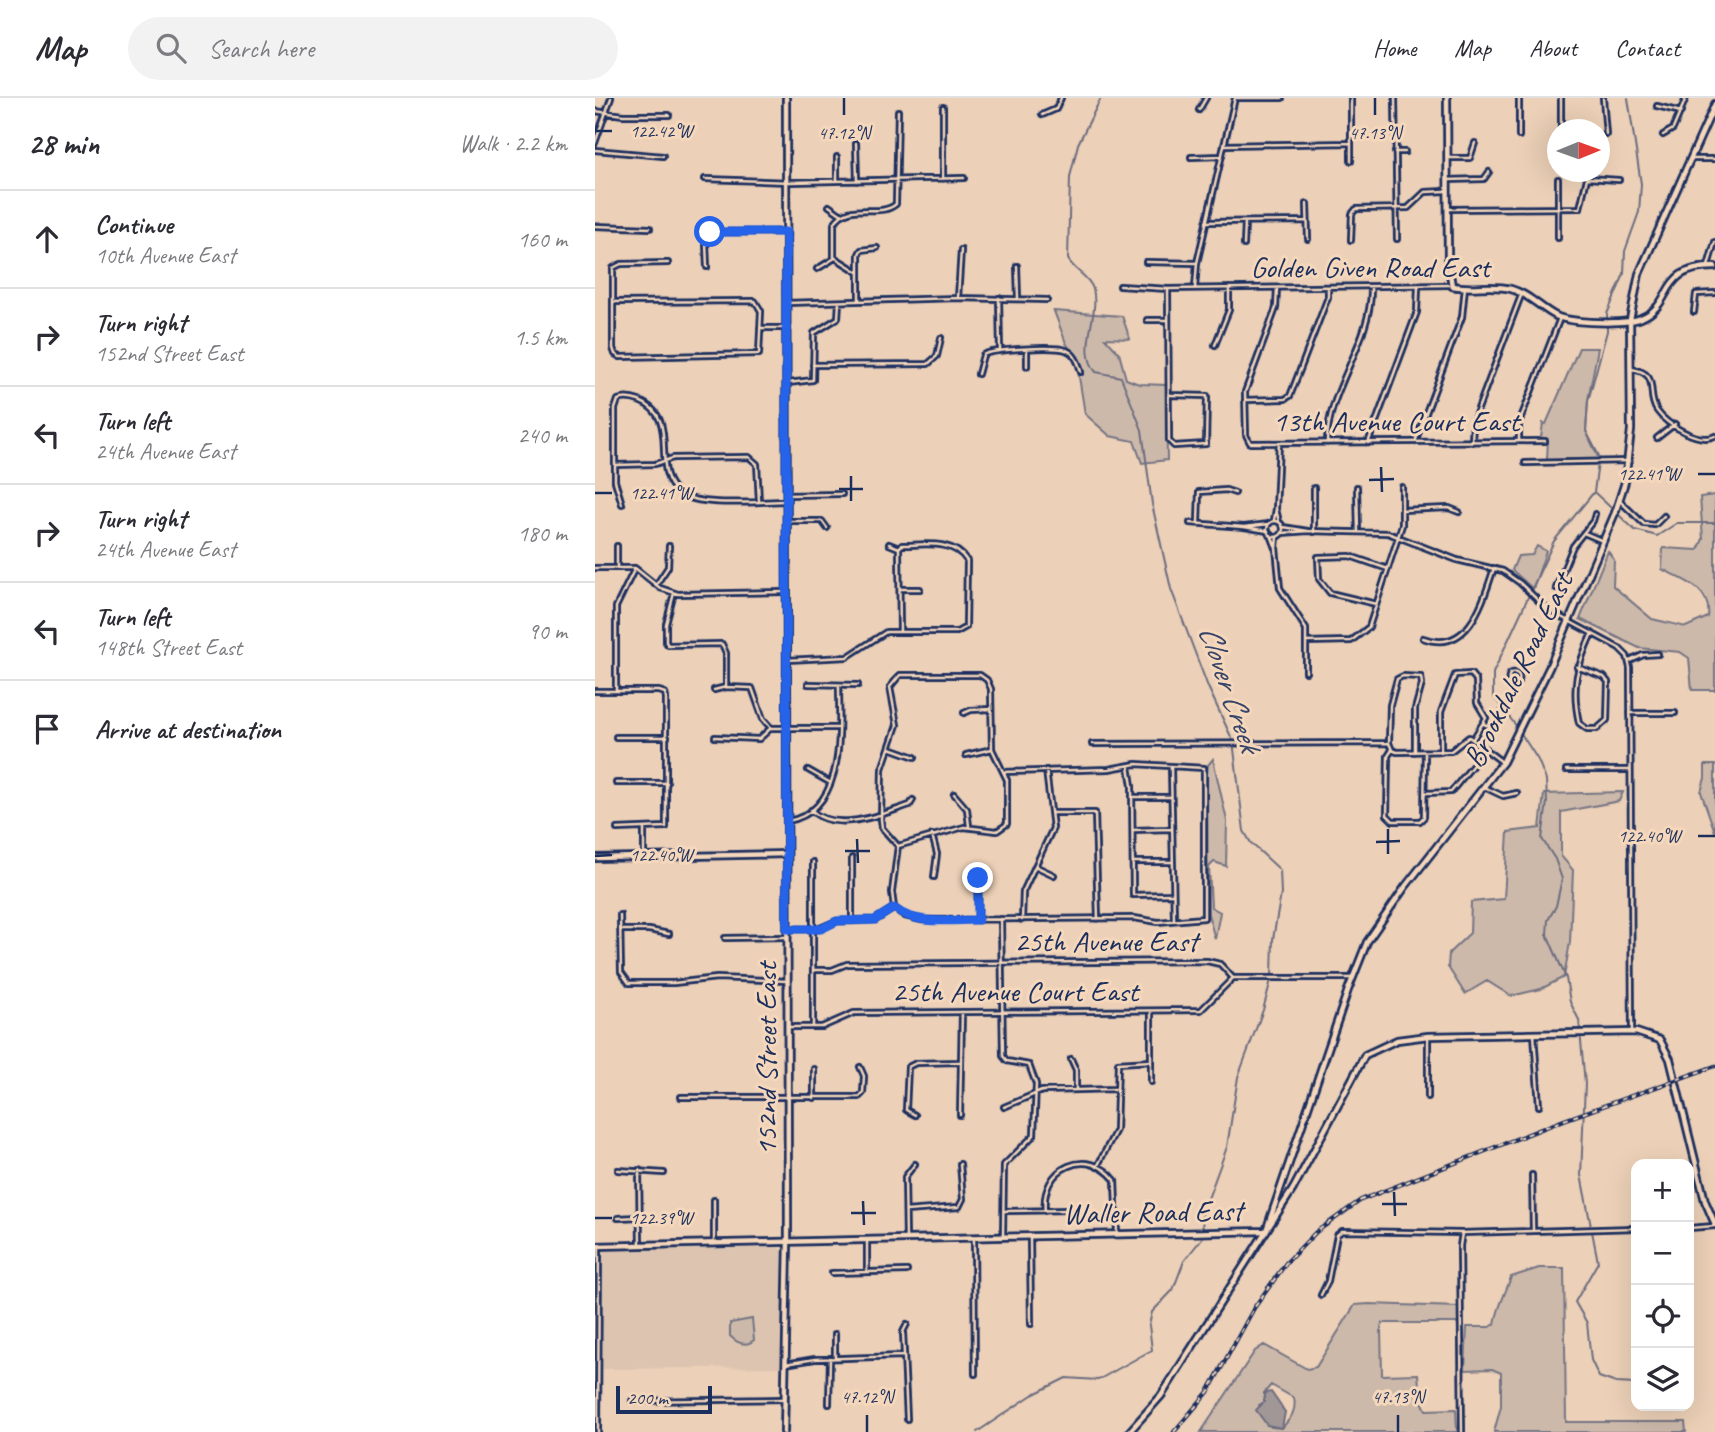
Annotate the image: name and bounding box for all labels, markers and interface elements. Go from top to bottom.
search box [128,17,618,80]
text: Map [35,27,86,69]
icon: search [152,29,190,67]
text: Search here [208,32,314,65]
text: Home [1373,33,1416,63]
text: Map [1454,33,1491,63]
text: About [1529,33,1577,63]
text: Contact [1615,33,1680,63]
north arrow [1547,119,1610,182]
text: 122.42°W [630,120,695,142]
text: 47.12°N [818,122,873,144]
text: 47.13°N [1349,122,1404,144]
text: 28 min [28,125,99,163]
text: Walk · 2.2 km [459,129,567,158]
text: Continue [95,208,173,241]
route start [694,216,725,247]
icon: ahead [28,220,66,258]
text: 160 m [518,225,567,254]
text: 10th Avenue East [95,241,236,270]
street label: Golden Given Road East [1250,248,1493,286]
text: Turn right [95,306,186,339]
icon: right [28,318,66,356]
text: 1.5 km [514,323,567,352]
text: 152nd Street East [95,339,243,368]
street label: 13th Avenue Court East [1273,402,1522,440]
text: Turn left [95,404,170,437]
icon: left [28,416,66,454]
text: 240 m [518,421,567,450]
text: 24th Avenue East [95,437,236,466]
text: 122.41°W [1618,463,1683,485]
text: 122.41°W [630,482,695,504]
text: Turn right [95,502,186,535]
icon: right [28,514,66,552]
text: 180 m [518,519,567,548]
text: 24th Avenue East [95,535,236,564]
street label: Brookdale Road East [1455,564,1583,773]
text: Turn left [95,600,170,633]
icon: left [28,612,66,650]
text: 90 m [528,617,567,646]
water label: Clover Creek [1189,619,1272,762]
text: 148th Street East [95,633,242,662]
icon: arrive [28,710,66,748]
text: Arrive at destination [95,713,281,746]
text: 122.40°W [1618,825,1683,847]
text: 122.40°W [630,844,695,866]
route end [962,862,993,893]
street label: 25th Avenue East [1014,922,1202,960]
street label: 152nd Street East [747,959,785,1156]
street label: 25th Avenue Court East [892,972,1141,1010]
map controls [1631,1159,1694,1411]
button: + [1631,1159,1694,1222]
street label: Waller Road East [1063,1191,1247,1233]
text: 122.39°W [630,1207,695,1229]
button: − [1631,1222,1694,1285]
button: locate [1631,1285,1694,1348]
button: layers [1631,1348,1694,1411]
scale bar [616,1383,712,1415]
text: 200 m [627,1386,668,1410]
text: 47.12°N [841,1386,896,1408]
text: 47.13°N [1372,1386,1427,1408]

